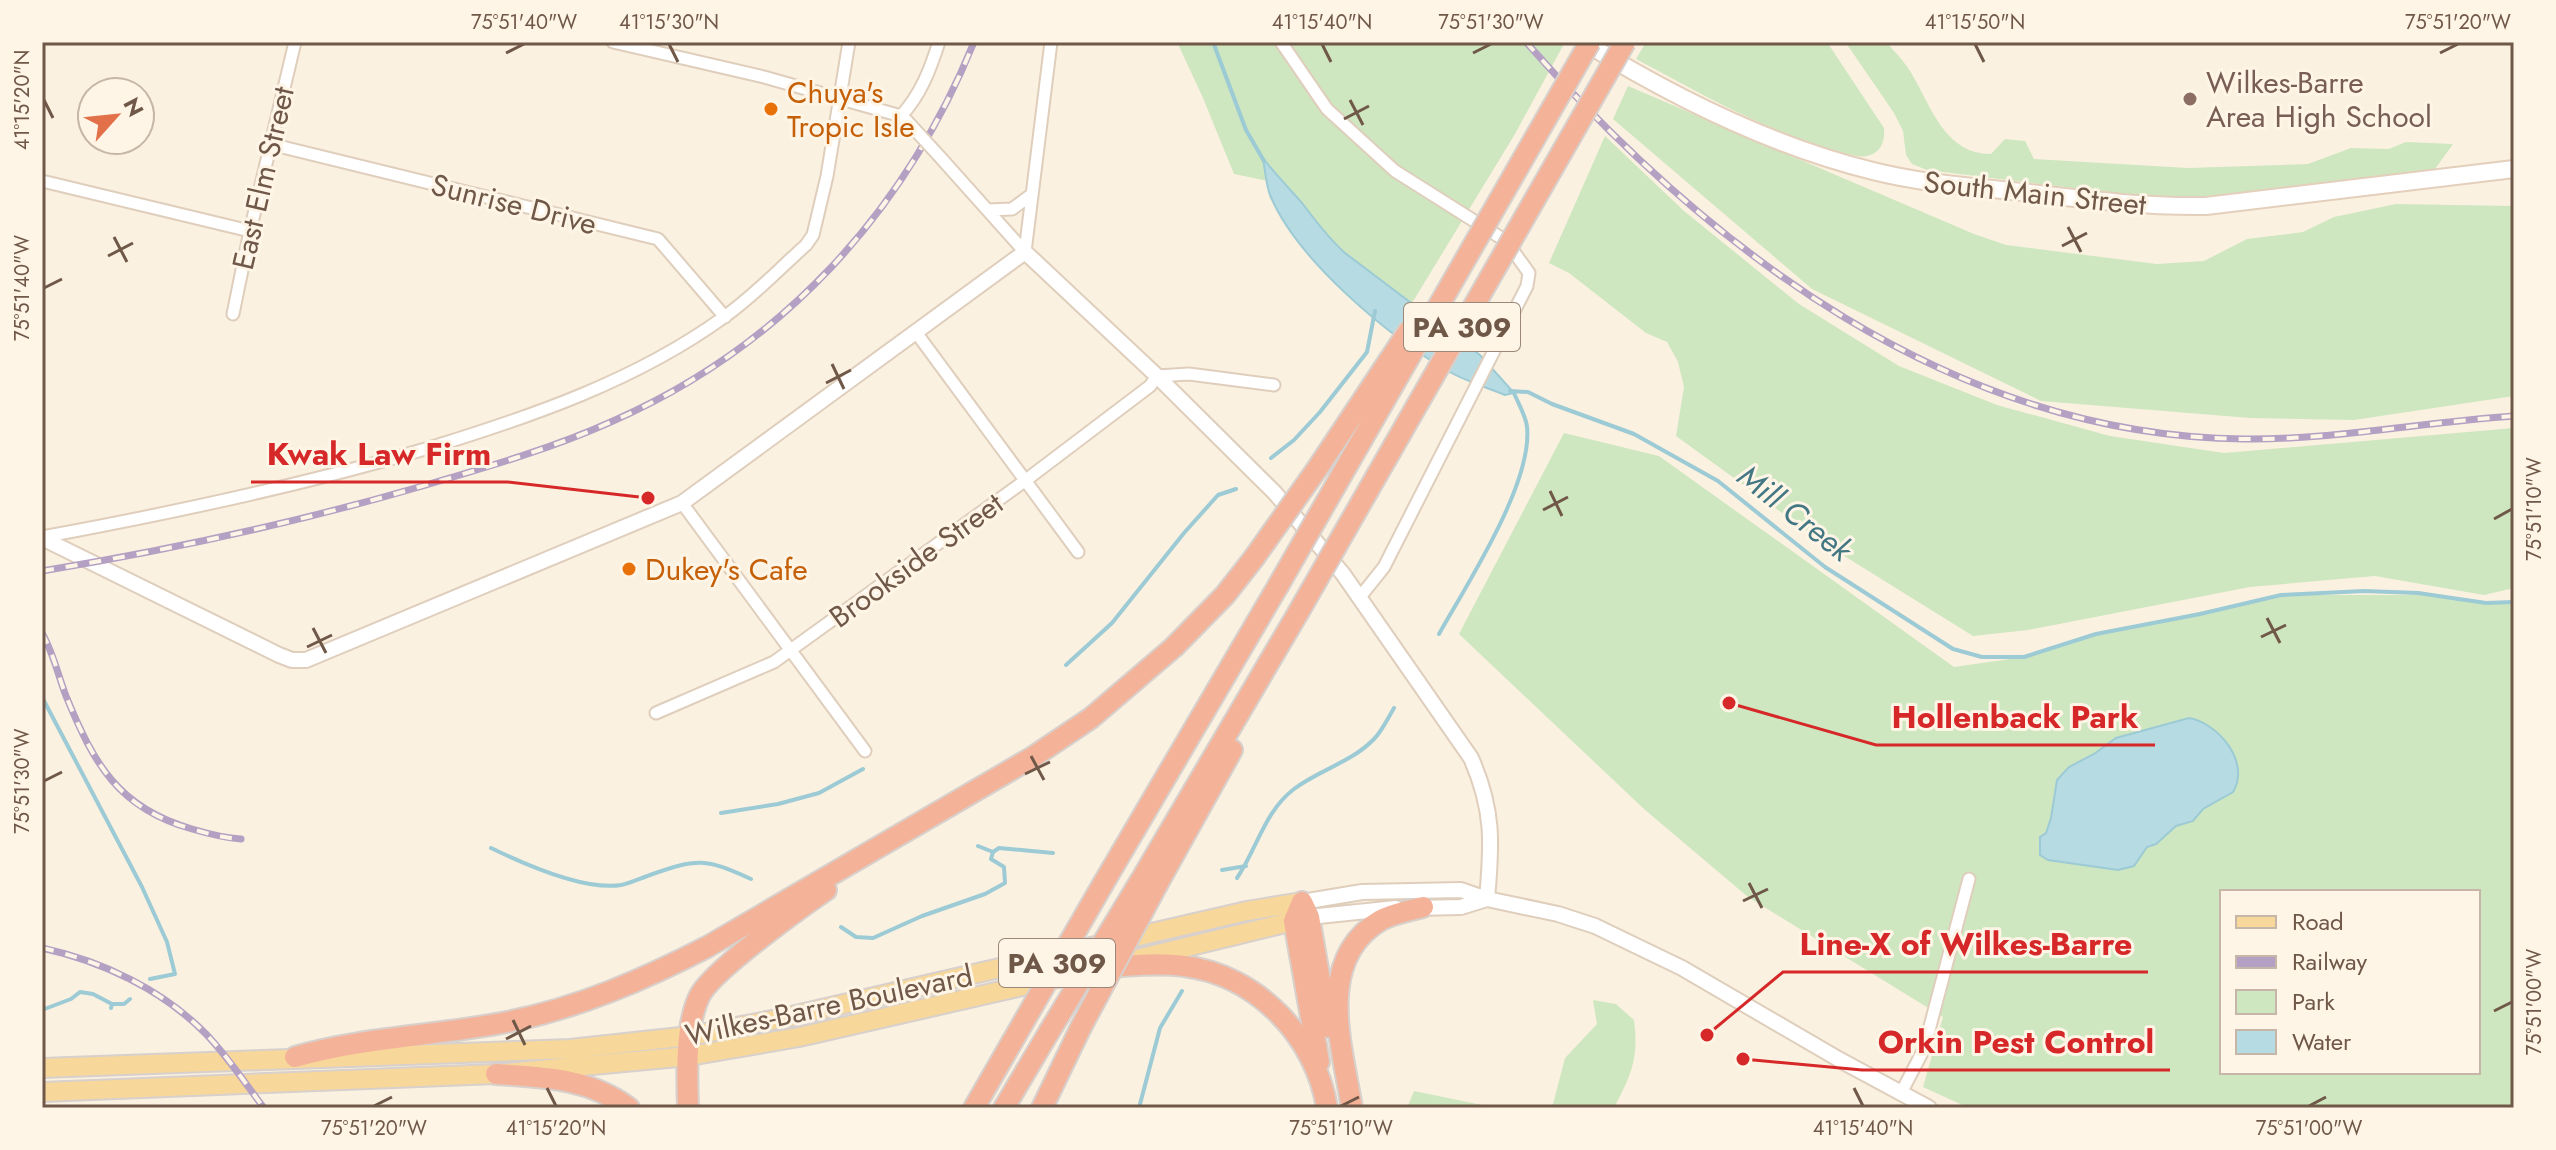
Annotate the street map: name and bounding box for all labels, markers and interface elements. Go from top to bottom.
text: 75°51'40"W [471,8,577,37]
text: 41°15'30"N [619,8,719,37]
text: 41°15'40"N [1272,8,1372,37]
text: 75°51'30"W [1438,8,1544,37]
text: 41°15'50"N [1925,8,2025,37]
text: 75°51'20"W [2405,8,2511,37]
text: 41°15'20"N [8,50,37,150]
place label: Wilkes-Barre Area High School [2206,61,2432,138]
place label: Chuya's Tropic Isle [787,71,915,148]
north arrow [76,76,156,156]
street label: East Elm Street [221,81,305,274]
marker: Wilkes-Barre Area High School [2181,90,2199,108]
text: N [116,92,152,122]
marker: Chuya's Tropic Isle [762,100,780,118]
street label: South Main Street [1922,160,2149,226]
street label: Sunrise Drive [427,163,601,245]
text: 75°51'40"W [8,235,37,341]
road number: PA 309 [1404,303,1520,351]
callout: Kwak Law Firm [251,426,507,482]
text: Kwak Law Firm [267,431,491,477]
water label: Mill Creek [1728,454,1863,573]
text: 75°51'10"W [2520,457,2549,561]
street label: Brookside Street [820,482,1012,638]
place label: Dukey's Cafe [645,548,808,591]
marker: Dukey's Cafe [620,560,638,578]
callout: Hollenback Park [1876,689,2155,745]
text: Hollenback Park [1892,694,2139,740]
text: 75°51'30"W [8,728,37,834]
legend [2220,890,2480,1074]
text: Road [2292,904,2344,939]
callout: Line-X of Wilkes-Barre [1783,916,2148,972]
text: Line-X of Wilkes-Barre [1800,921,2132,967]
road number: PA 309 [999,939,1115,987]
text: Railway [2292,944,2367,979]
text: 75°51'00"W [2520,949,2549,1055]
street label: Wilkes-Barre Boulevard [681,954,977,1056]
text: Park [2292,984,2335,1019]
callout: Orkin Pest Control [1862,1014,2170,1070]
text: Orkin Pest Control [1878,1019,2154,1065]
text: Water [2292,1024,2352,1059]
text: 75°51'20"W [321,1114,427,1143]
text: 41°15'20"N [506,1114,606,1143]
text: 75°51'10"W [1289,1114,1393,1143]
text: 41°15'40"N [1813,1114,1913,1143]
text: 75°51'00"W [2256,1114,2362,1143]

